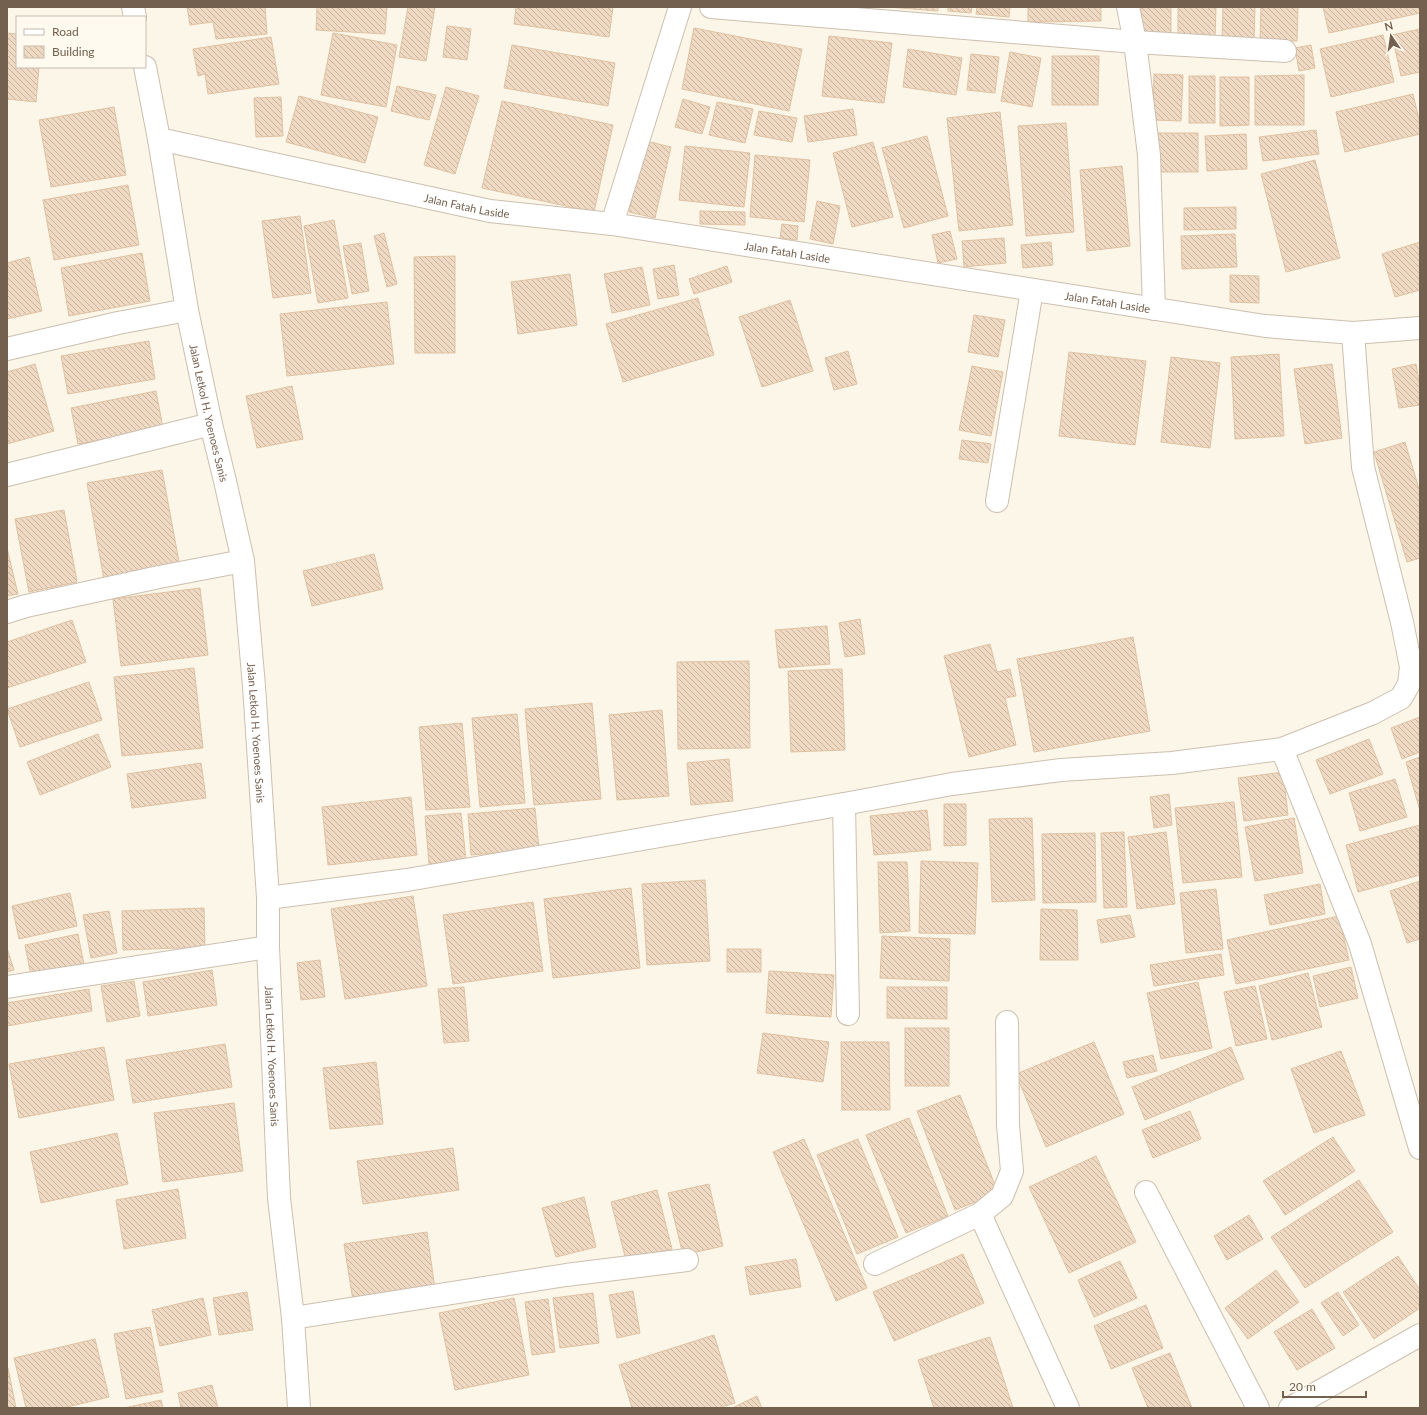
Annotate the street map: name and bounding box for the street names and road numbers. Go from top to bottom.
street label: Jalan Fatah Laside [423,190,510,220]
street label: Jalan Fatah Laside [744,238,831,265]
street label: Jalan Fatah Laside [1064,288,1152,315]
street label: Jalan Letkol H. Yoenoes Sanis [188,343,232,483]
street label: Jalan Letkol H. Yoenoes Sanis [245,662,268,803]
street label: Jalan Letkol H. Yoenoes Sanis [263,986,282,1127]

